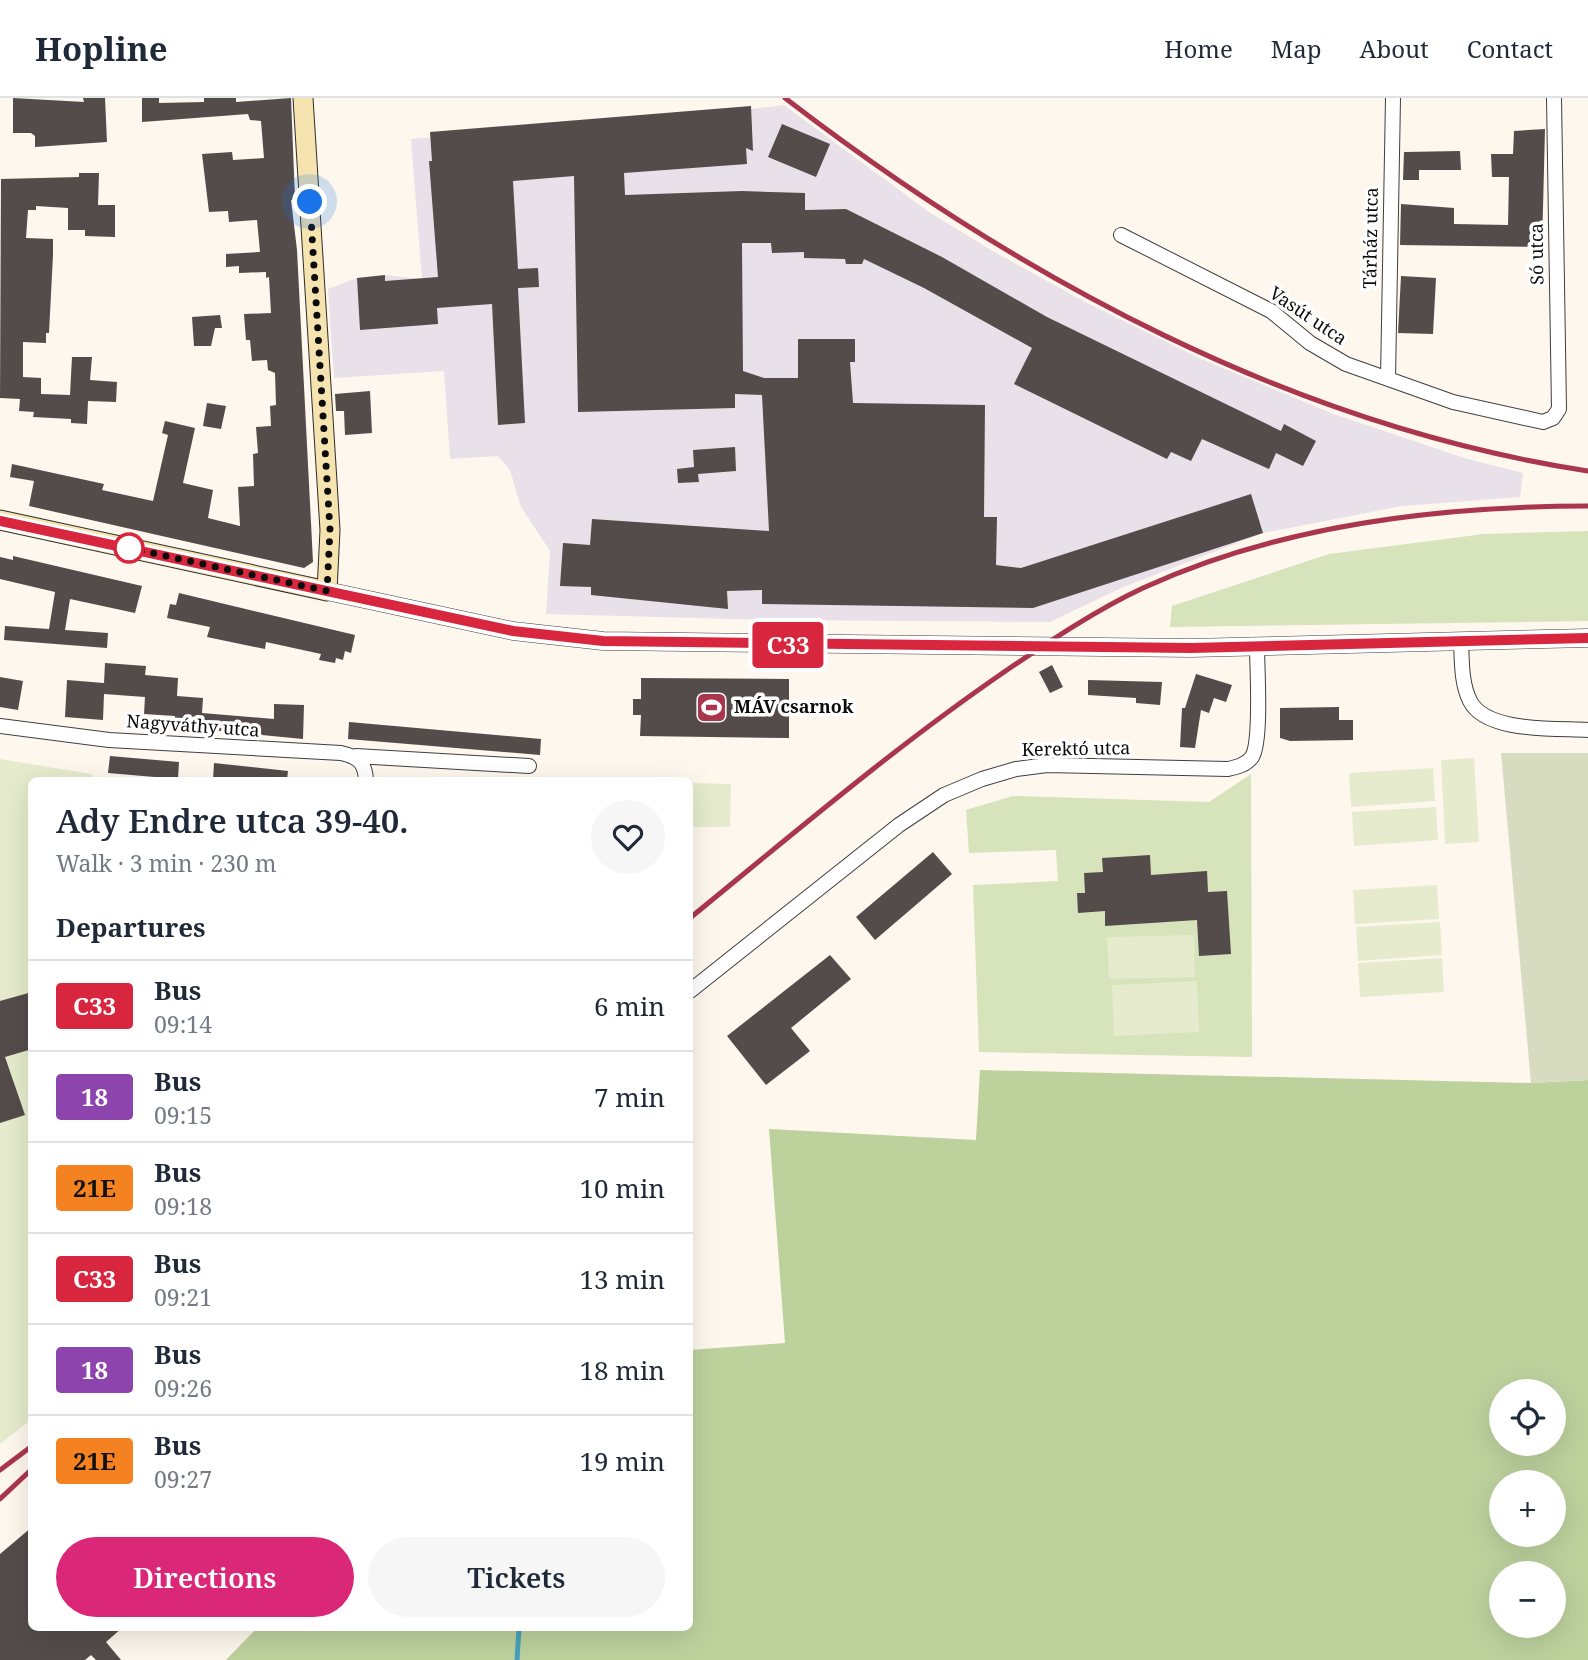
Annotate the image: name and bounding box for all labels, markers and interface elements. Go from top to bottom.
text: Hopline [35,26,168,71]
text: Home [1164,32,1233,65]
text: Map [1271,32,1322,65]
text: About [1360,32,1429,65]
text: Contact [1467,32,1553,65]
your location [292,184,327,219]
street label: Tárház utca [1357,187,1383,289]
street label: Só utca [1523,223,1549,285]
street label: Vasút utca [1265,280,1352,350]
unlabelled marker [114,533,144,563]
line badge: C33 [748,622,828,668]
text: C33 [766,628,810,661]
sports icon: MÁV csarnok [694,690,728,724]
place label: MÁV csarnok [734,694,854,718]
street label: Nagyváthy utca [126,708,260,742]
street label: Kerektó utca [1021,735,1131,761]
text: Ady Endre utca 39-40. [56,798,409,843]
button: heart [591,800,665,874]
text: Walk · 3 min · 230 m [56,847,276,879]
text: Departures [56,909,206,945]
text: Bus [154,972,201,1008]
text: 6 min [594,988,665,1024]
text: C33 [73,989,116,1022]
text: 09:14 [154,1008,212,1040]
text: Bus [154,1063,201,1099]
text: 7 min [594,1079,665,1115]
text: 18 [81,1080,108,1113]
text: 09:15 [154,1099,212,1131]
text: Bus [154,1154,201,1190]
text: 10 min [580,1170,665,1206]
text: 21E [73,1171,116,1204]
text: 09:18 [154,1190,212,1222]
text: Bus [154,1245,201,1281]
text: 13 min [580,1261,665,1297]
text: C33 [73,1262,116,1295]
text: 09:21 [154,1281,212,1313]
text: Bus [154,1336,201,1372]
text: 18 min [580,1352,665,1388]
text: 18 [81,1353,108,1386]
text: 09:26 [154,1372,212,1404]
map controls [1489,1379,1566,1638]
button: locate [1489,1379,1566,1456]
text: Bus [154,1427,201,1463]
text: 19 min [580,1443,665,1479]
text: 21E [73,1444,116,1477]
text: 09:27 [154,1463,212,1495]
button: + [1489,1470,1566,1547]
button: Directions [56,1537,354,1617]
button: Tickets [368,1537,665,1617]
button: − [1489,1561,1566,1638]

